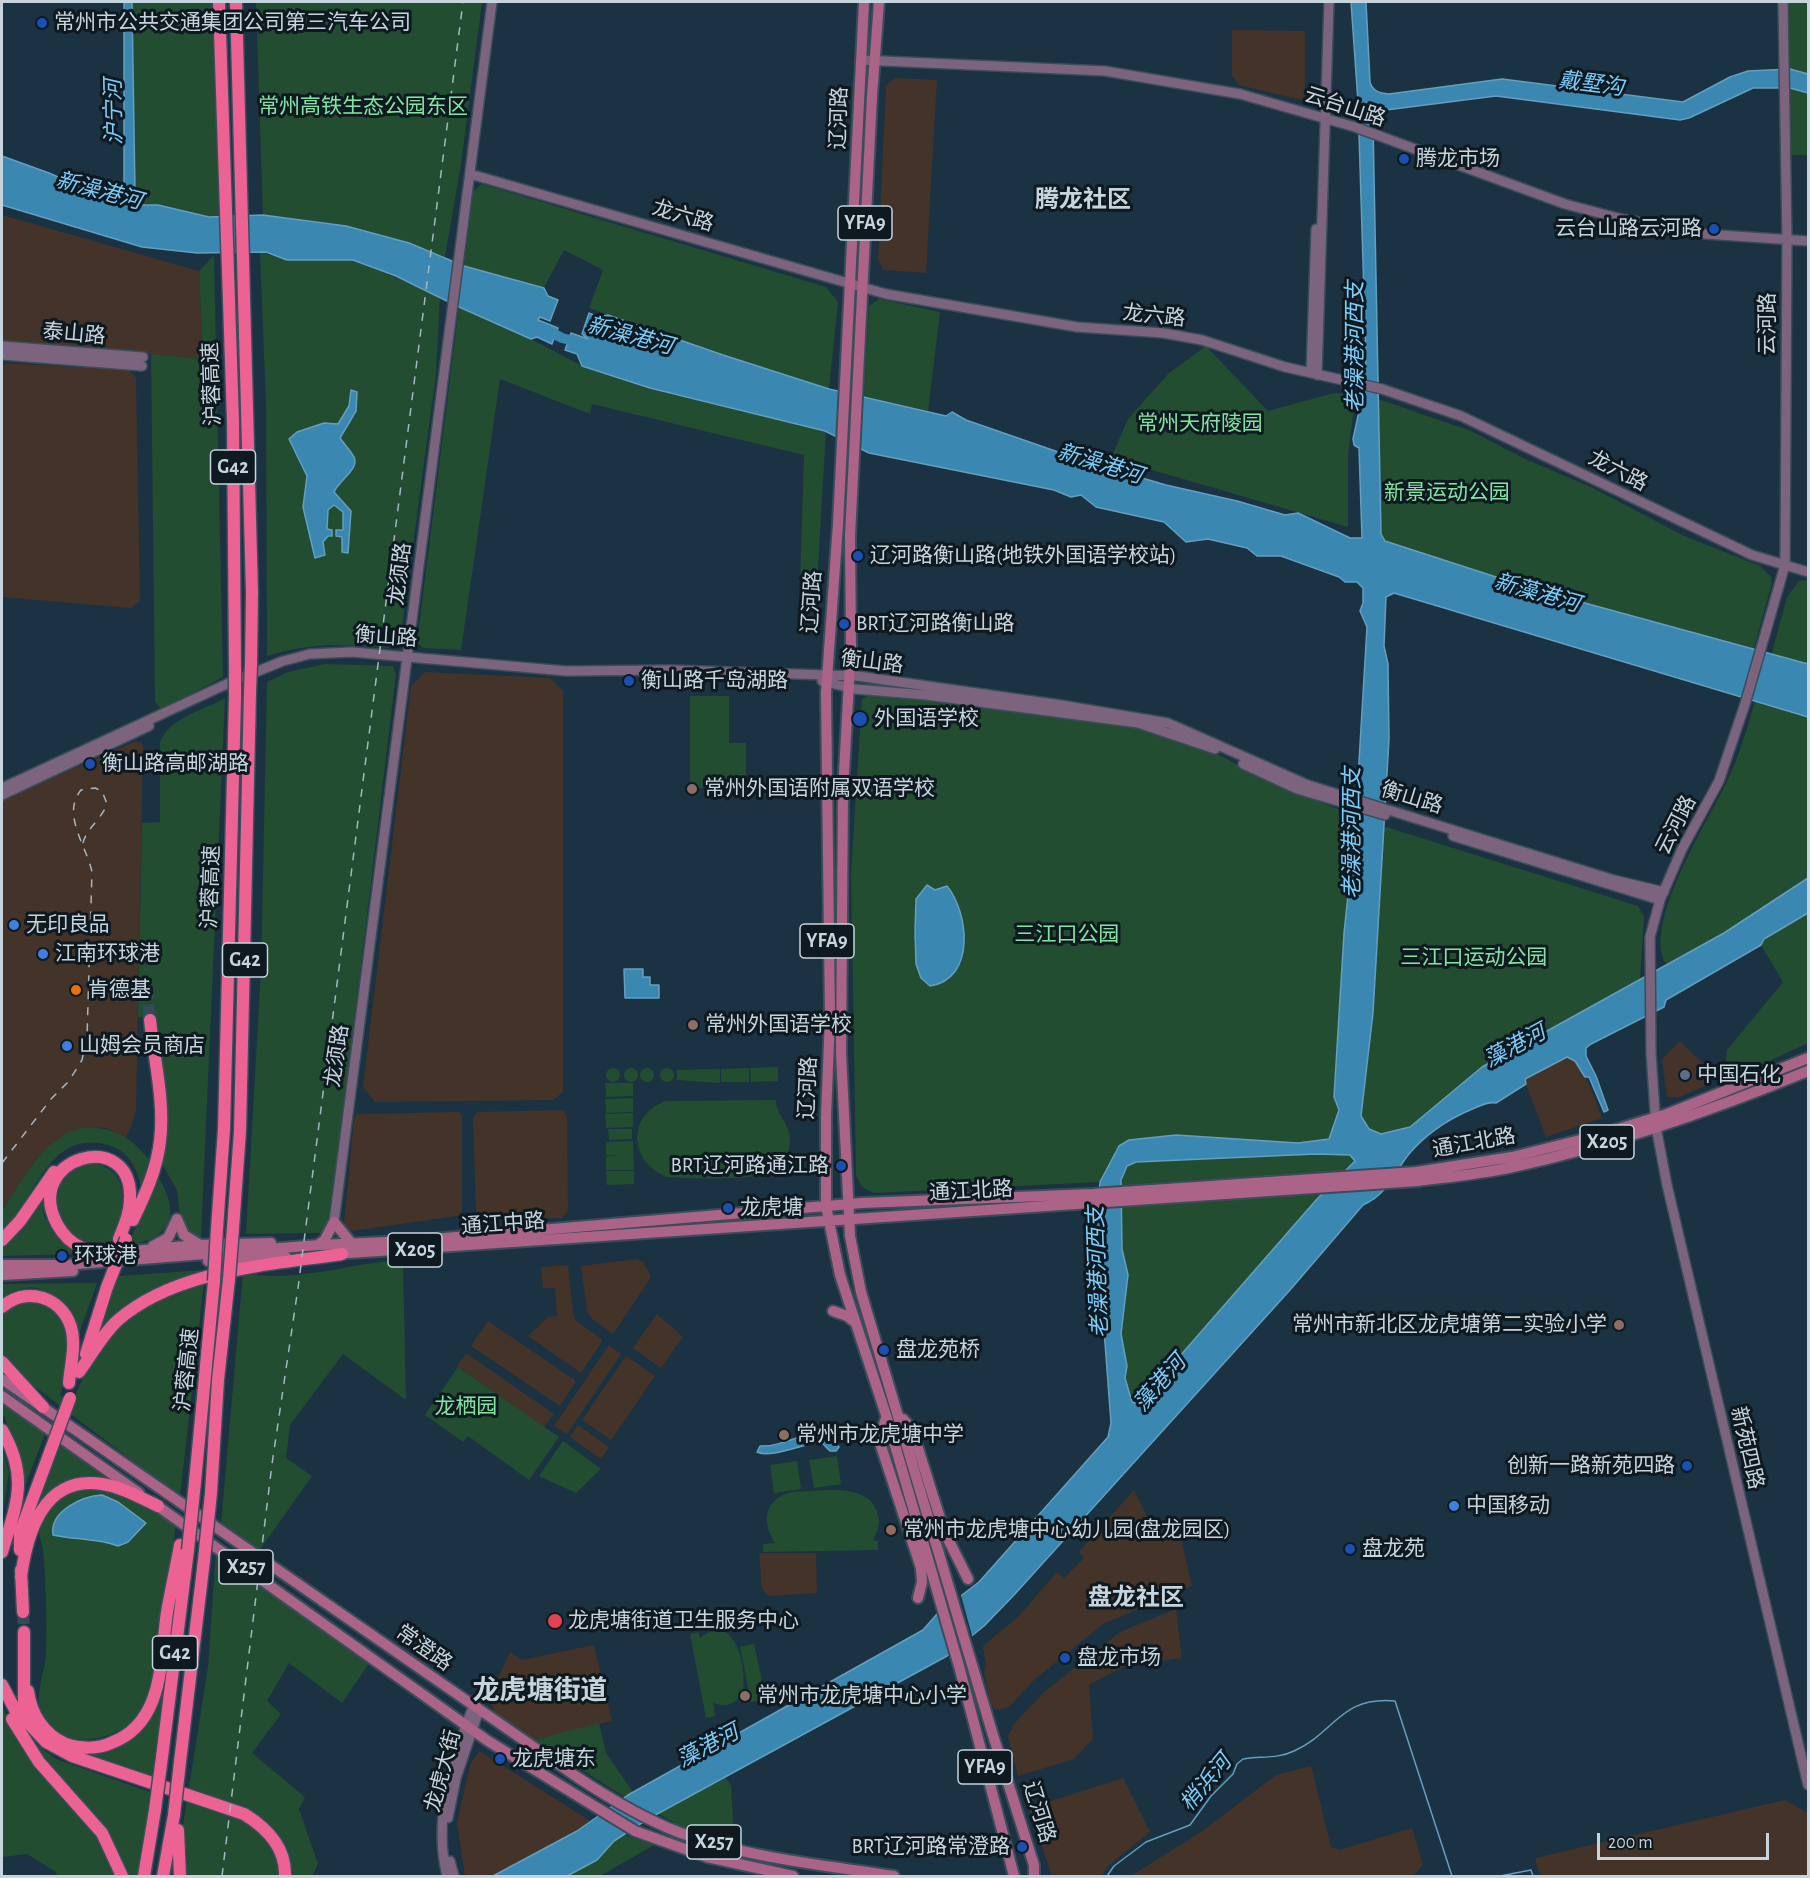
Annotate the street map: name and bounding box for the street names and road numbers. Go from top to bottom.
street label: 云台山路 [1301,82,1389,132]
street label: 辽河路 [825,86,853,150]
street label: 龙六路 [649,195,717,237]
road number: YFA9 [838,206,892,240]
street label: 云河路 [1755,293,1781,355]
street label: 龙六路 [1121,300,1187,332]
street label: 泰山路 [42,319,106,349]
street label: 沪蓉高速 [198,342,226,426]
street label: 龙六路 [1584,445,1652,497]
road number: G42 [210,450,256,484]
street label: 龙须路 [384,541,416,607]
street label: 辽河路 [797,570,827,634]
street label: 衡山路 [354,622,418,652]
street label: 衡山路 [839,646,905,678]
street label: 衡山路 [1378,777,1446,819]
street label: 云河路 [1650,791,1702,859]
street label: 沪蓉高速 [197,845,225,929]
road number: YFA9 [800,924,854,958]
road number: G42 [222,943,268,977]
street label: 龙须路 [320,1023,354,1089]
street label: 辽河路 [794,1056,822,1120]
street label: 通江北路 [1430,1123,1518,1163]
road number: X205 [1580,1125,1634,1159]
street label: 通江北路 [928,1176,1014,1206]
street label: 通江中路 [460,1209,546,1239]
road number: X205 [388,1233,442,1267]
street label: 沪蓉高速 [170,1327,204,1413]
street label: 新苑四路 [1725,1404,1769,1492]
road number: X257 [219,1550,273,1584]
street label: 常澄路 [391,1620,457,1676]
road number: G42 [152,1636,198,1670]
street label: 龙虎大街 [420,1727,466,1815]
road number: YFA9 [958,1750,1012,1784]
street label: 辽河路 [1018,1778,1060,1846]
road number: X257 [687,1825,741,1859]

